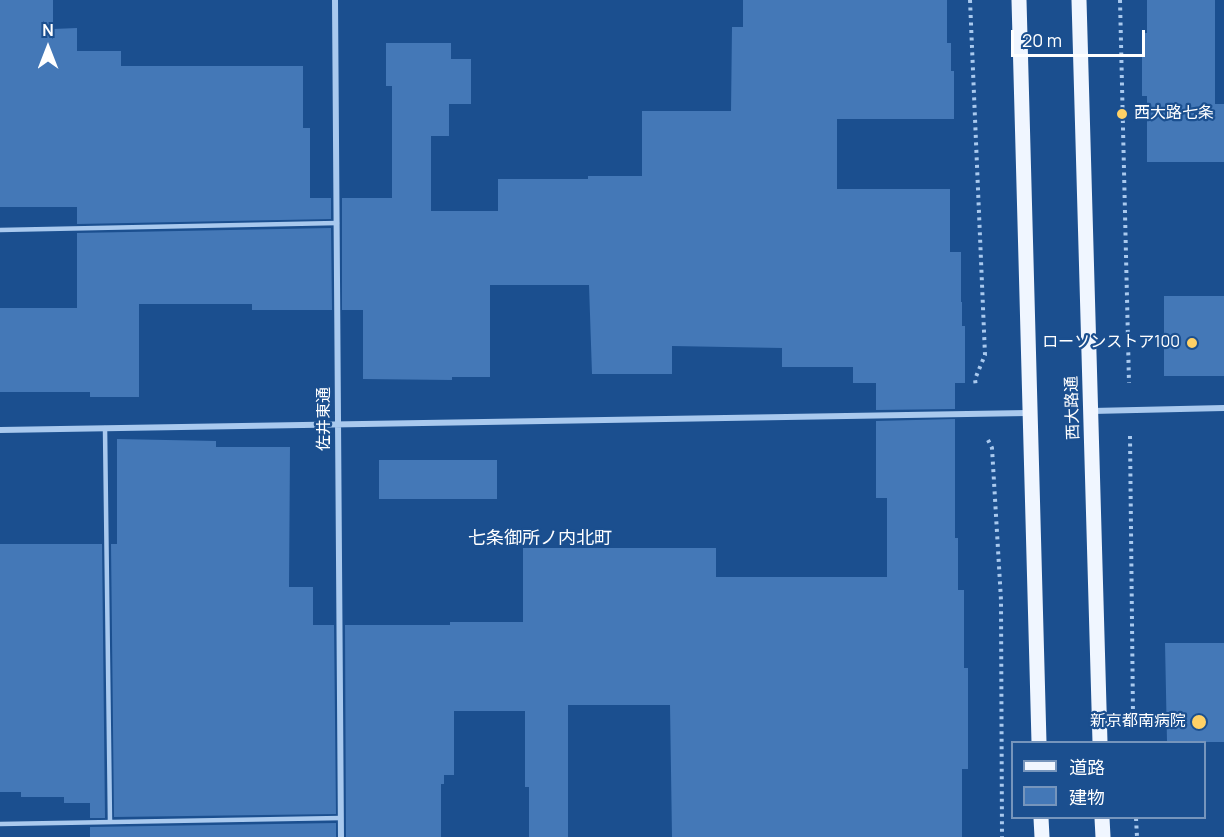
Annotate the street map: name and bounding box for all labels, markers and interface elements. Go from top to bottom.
north arrow [18,18,78,78]
scale bar [1014,18,1148,56]
text: N [42,19,54,41]
text: 20 m [1022,28,1062,52]
place label: 西大路七条 [1134,104,1214,124]
marker: 西大路七条 [1115,107,1129,121]
place label: ローソンストア100 [1042,333,1180,353]
marker: ローソンストア100 [1185,336,1199,350]
street label: 西大路通 [1062,376,1084,440]
street label: 佐井東通 [315,387,335,451]
district label: 七条御所ノ内北町 [468,528,612,550]
place label: 新京都南病院 [1090,712,1186,732]
marker: 新京都南病院 [1190,713,1208,731]
legend [1011,741,1206,819]
text: 道路 [1069,755,1105,779]
text: 建物 [1069,785,1105,809]

